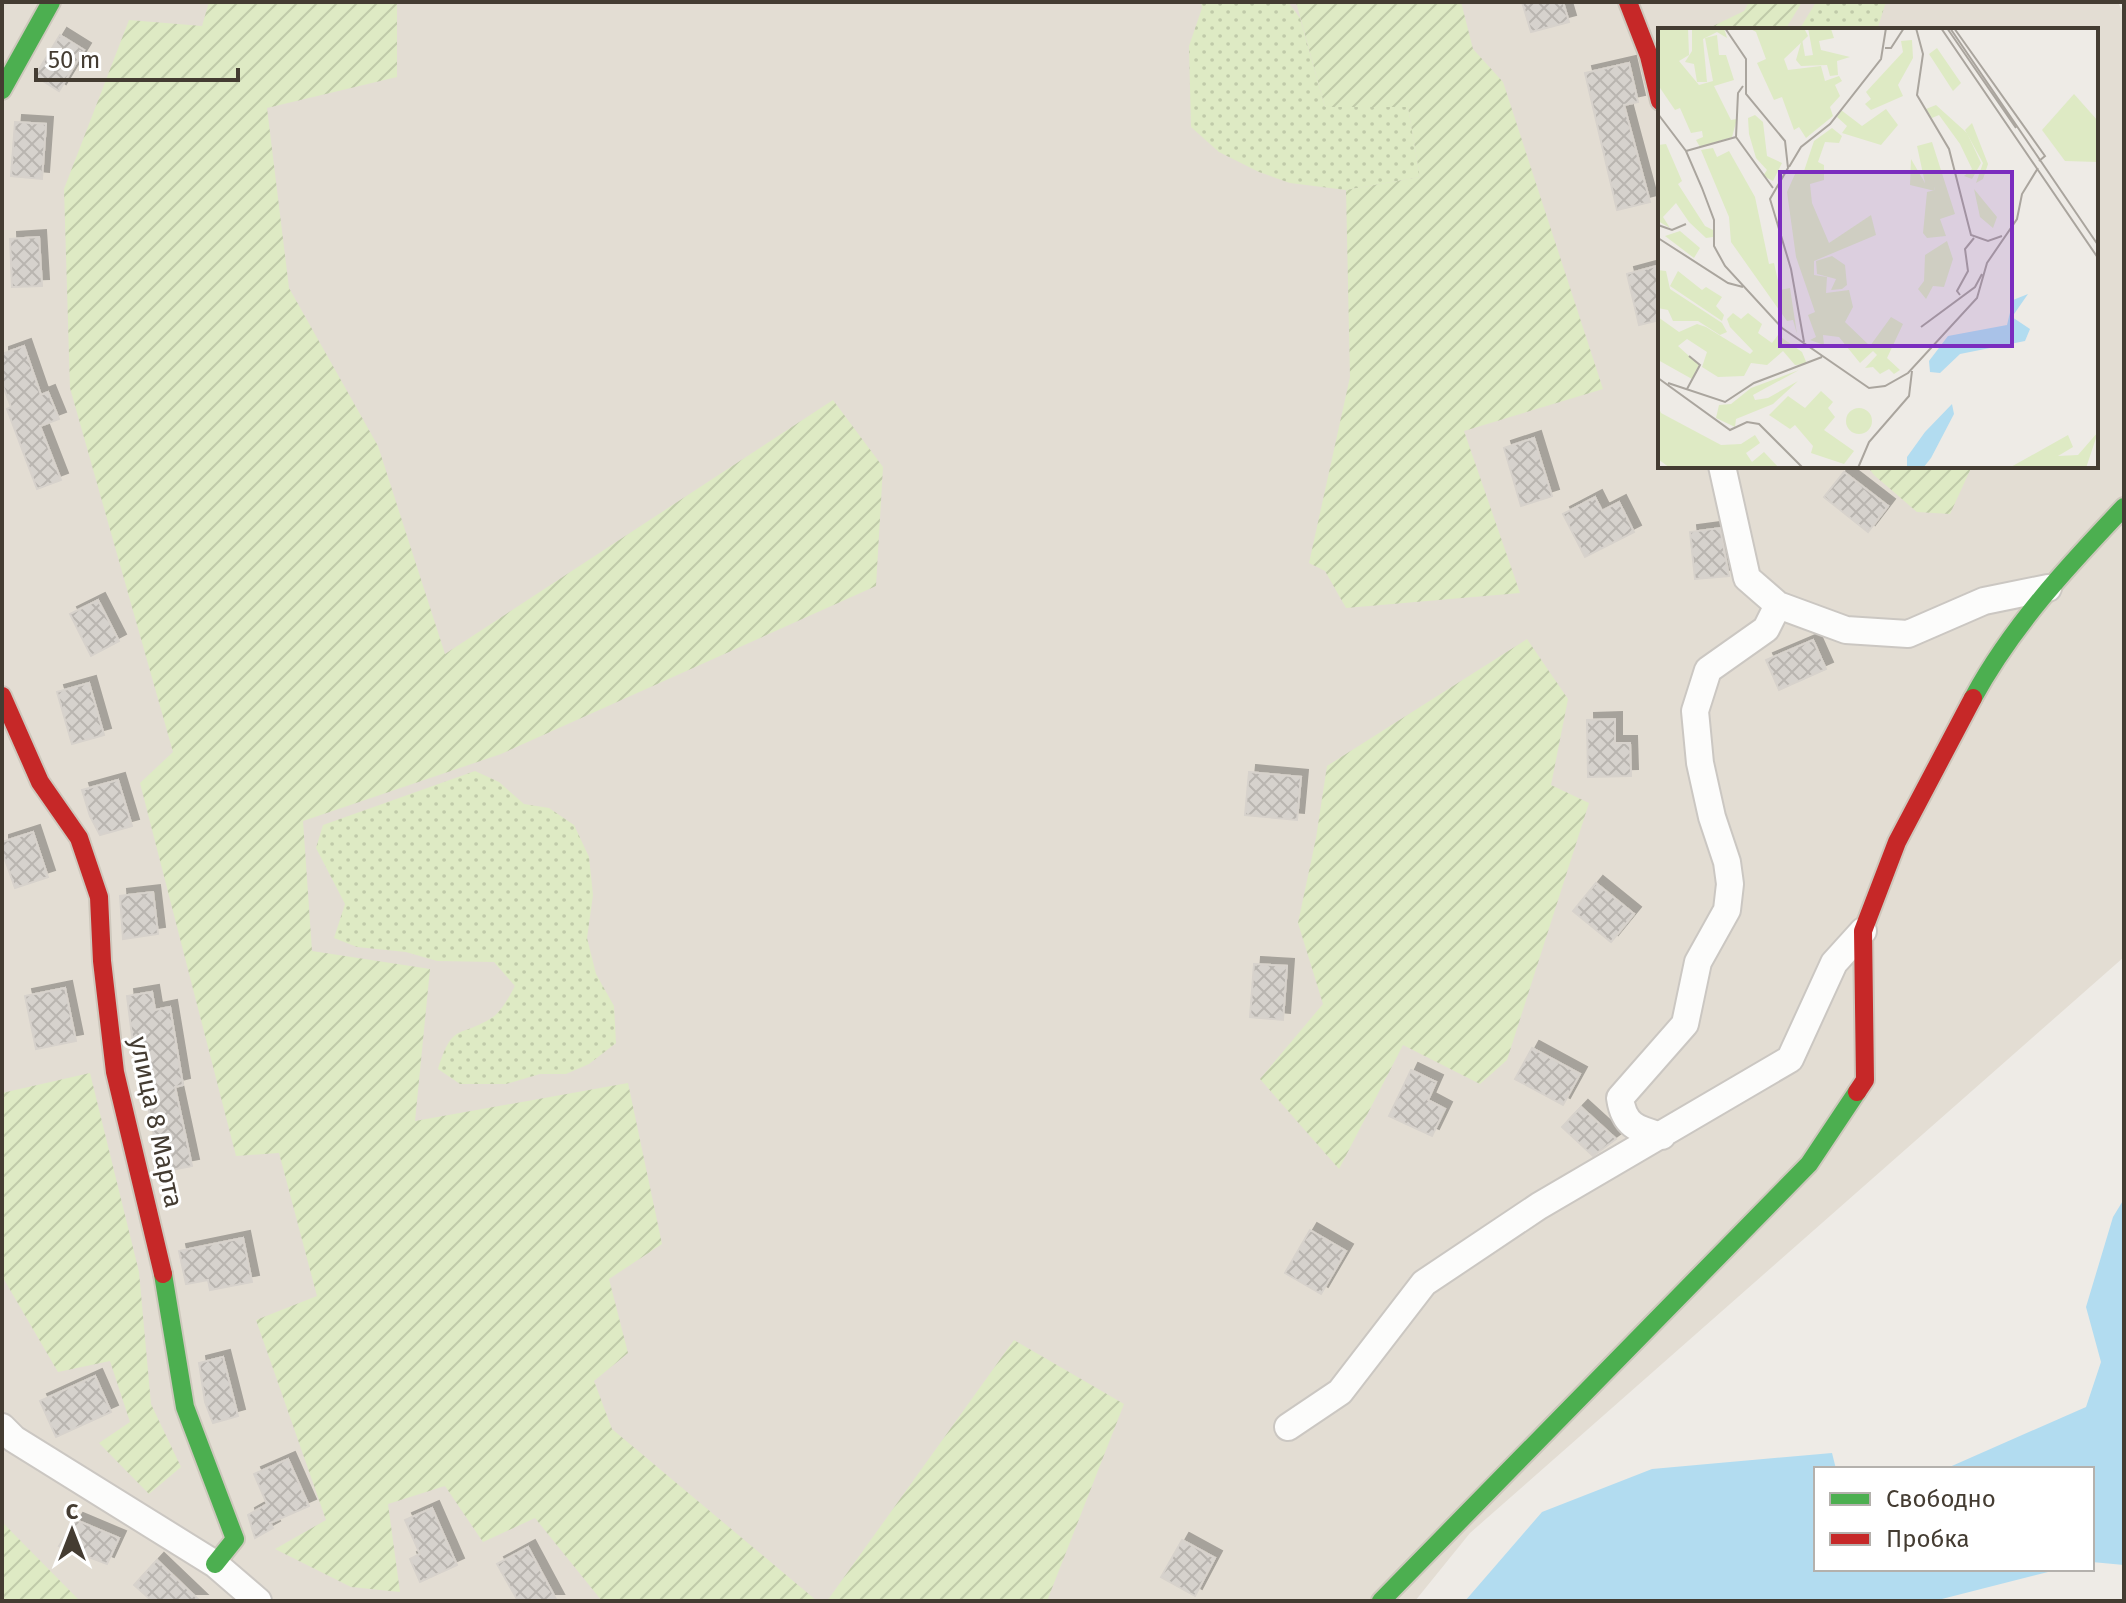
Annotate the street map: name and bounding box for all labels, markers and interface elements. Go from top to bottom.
inset map [1658,28,2098,468]
scale bar [36,32,238,82]
text: 50 m [48,46,100,74]
street label: улица 8 Марта [123,1033,189,1211]
legend [1814,1467,2094,1571]
text: Свободно [1886,1485,1996,1513]
north arrow [32,1491,112,1571]
text: С [66,1498,79,1525]
text: Пробка [1886,1525,1970,1553]

